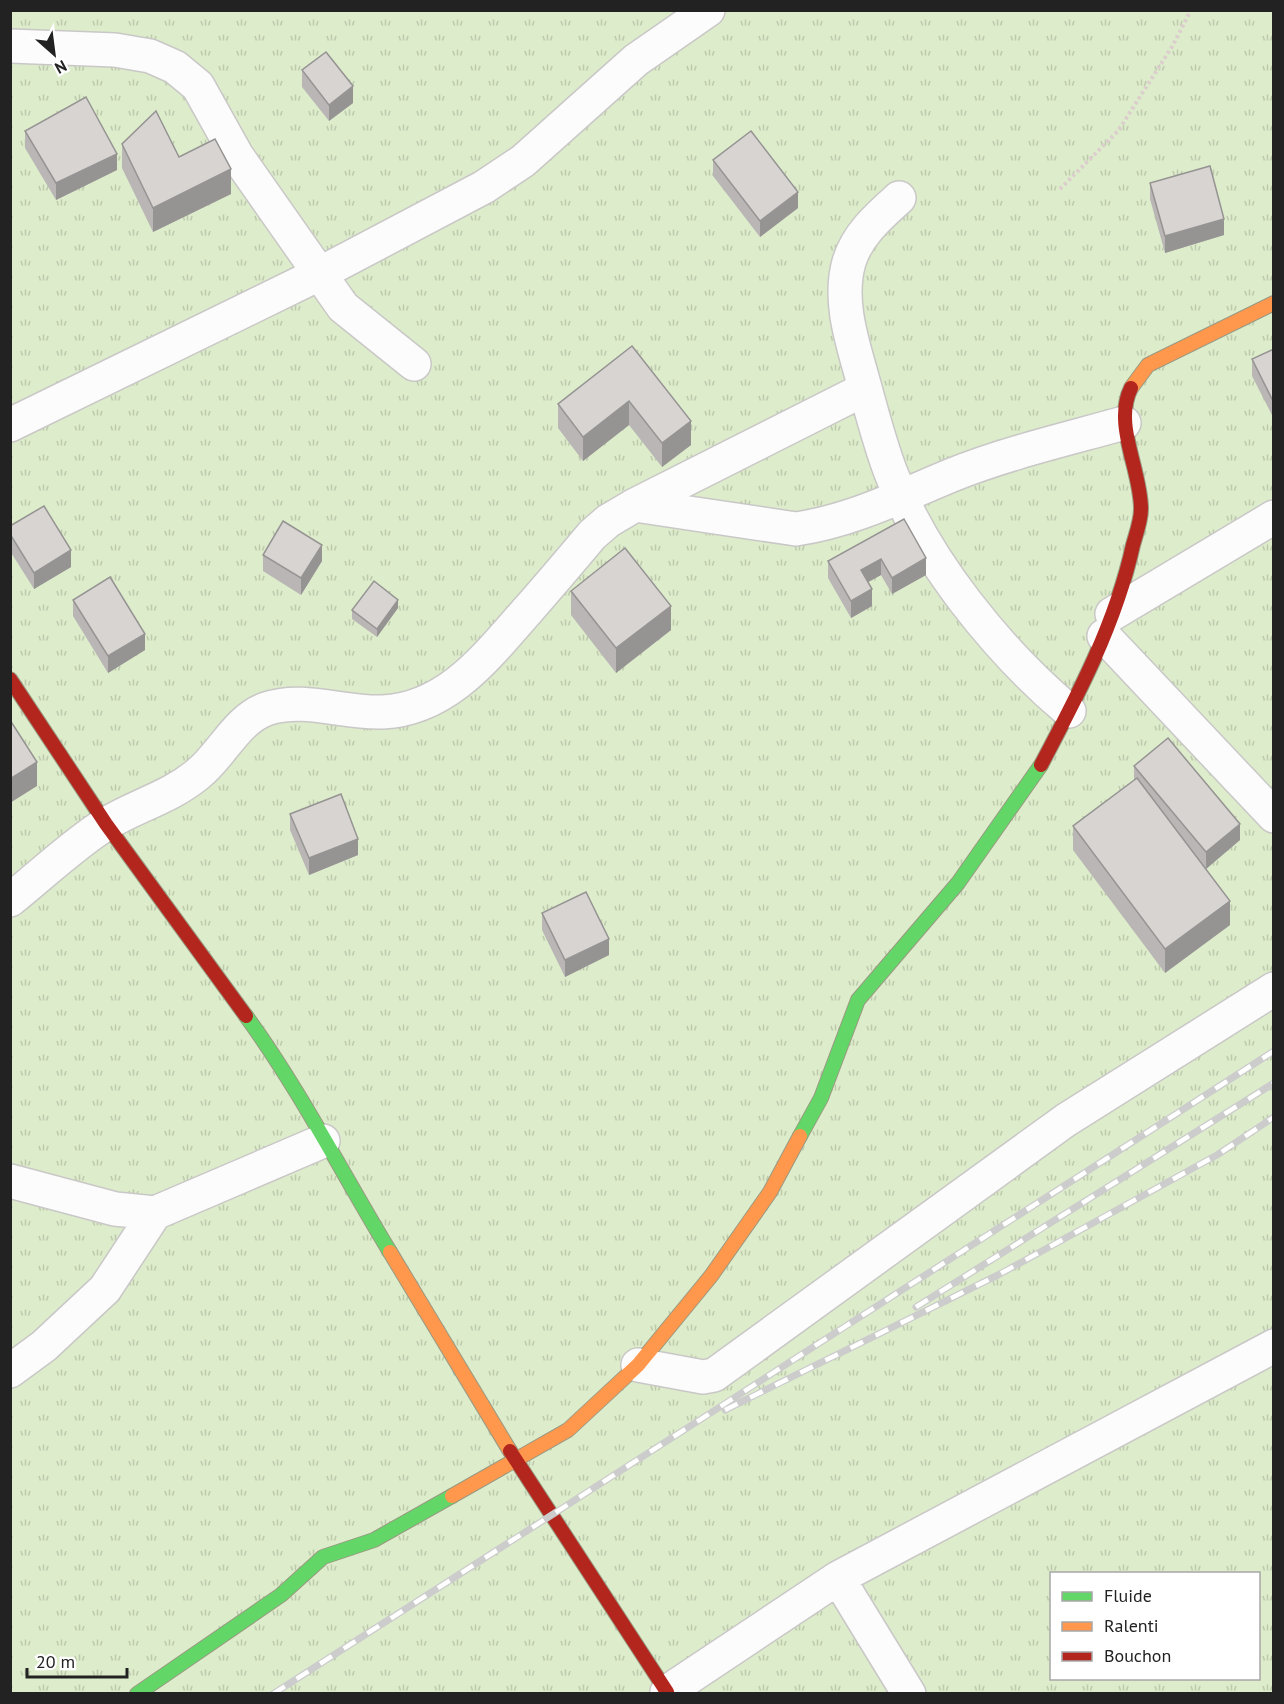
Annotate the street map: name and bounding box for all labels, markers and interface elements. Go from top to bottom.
north arrow [24,24,84,84]
text: N [52,56,70,79]
legend [1050,1572,1260,1680]
text: Fluide [1104,1584,1152,1607]
text: Ralenti [1104,1614,1159,1637]
scale bar [27,1641,128,1679]
text: Bouchon [1104,1644,1171,1667]
text: 20 m [36,1650,75,1673]

